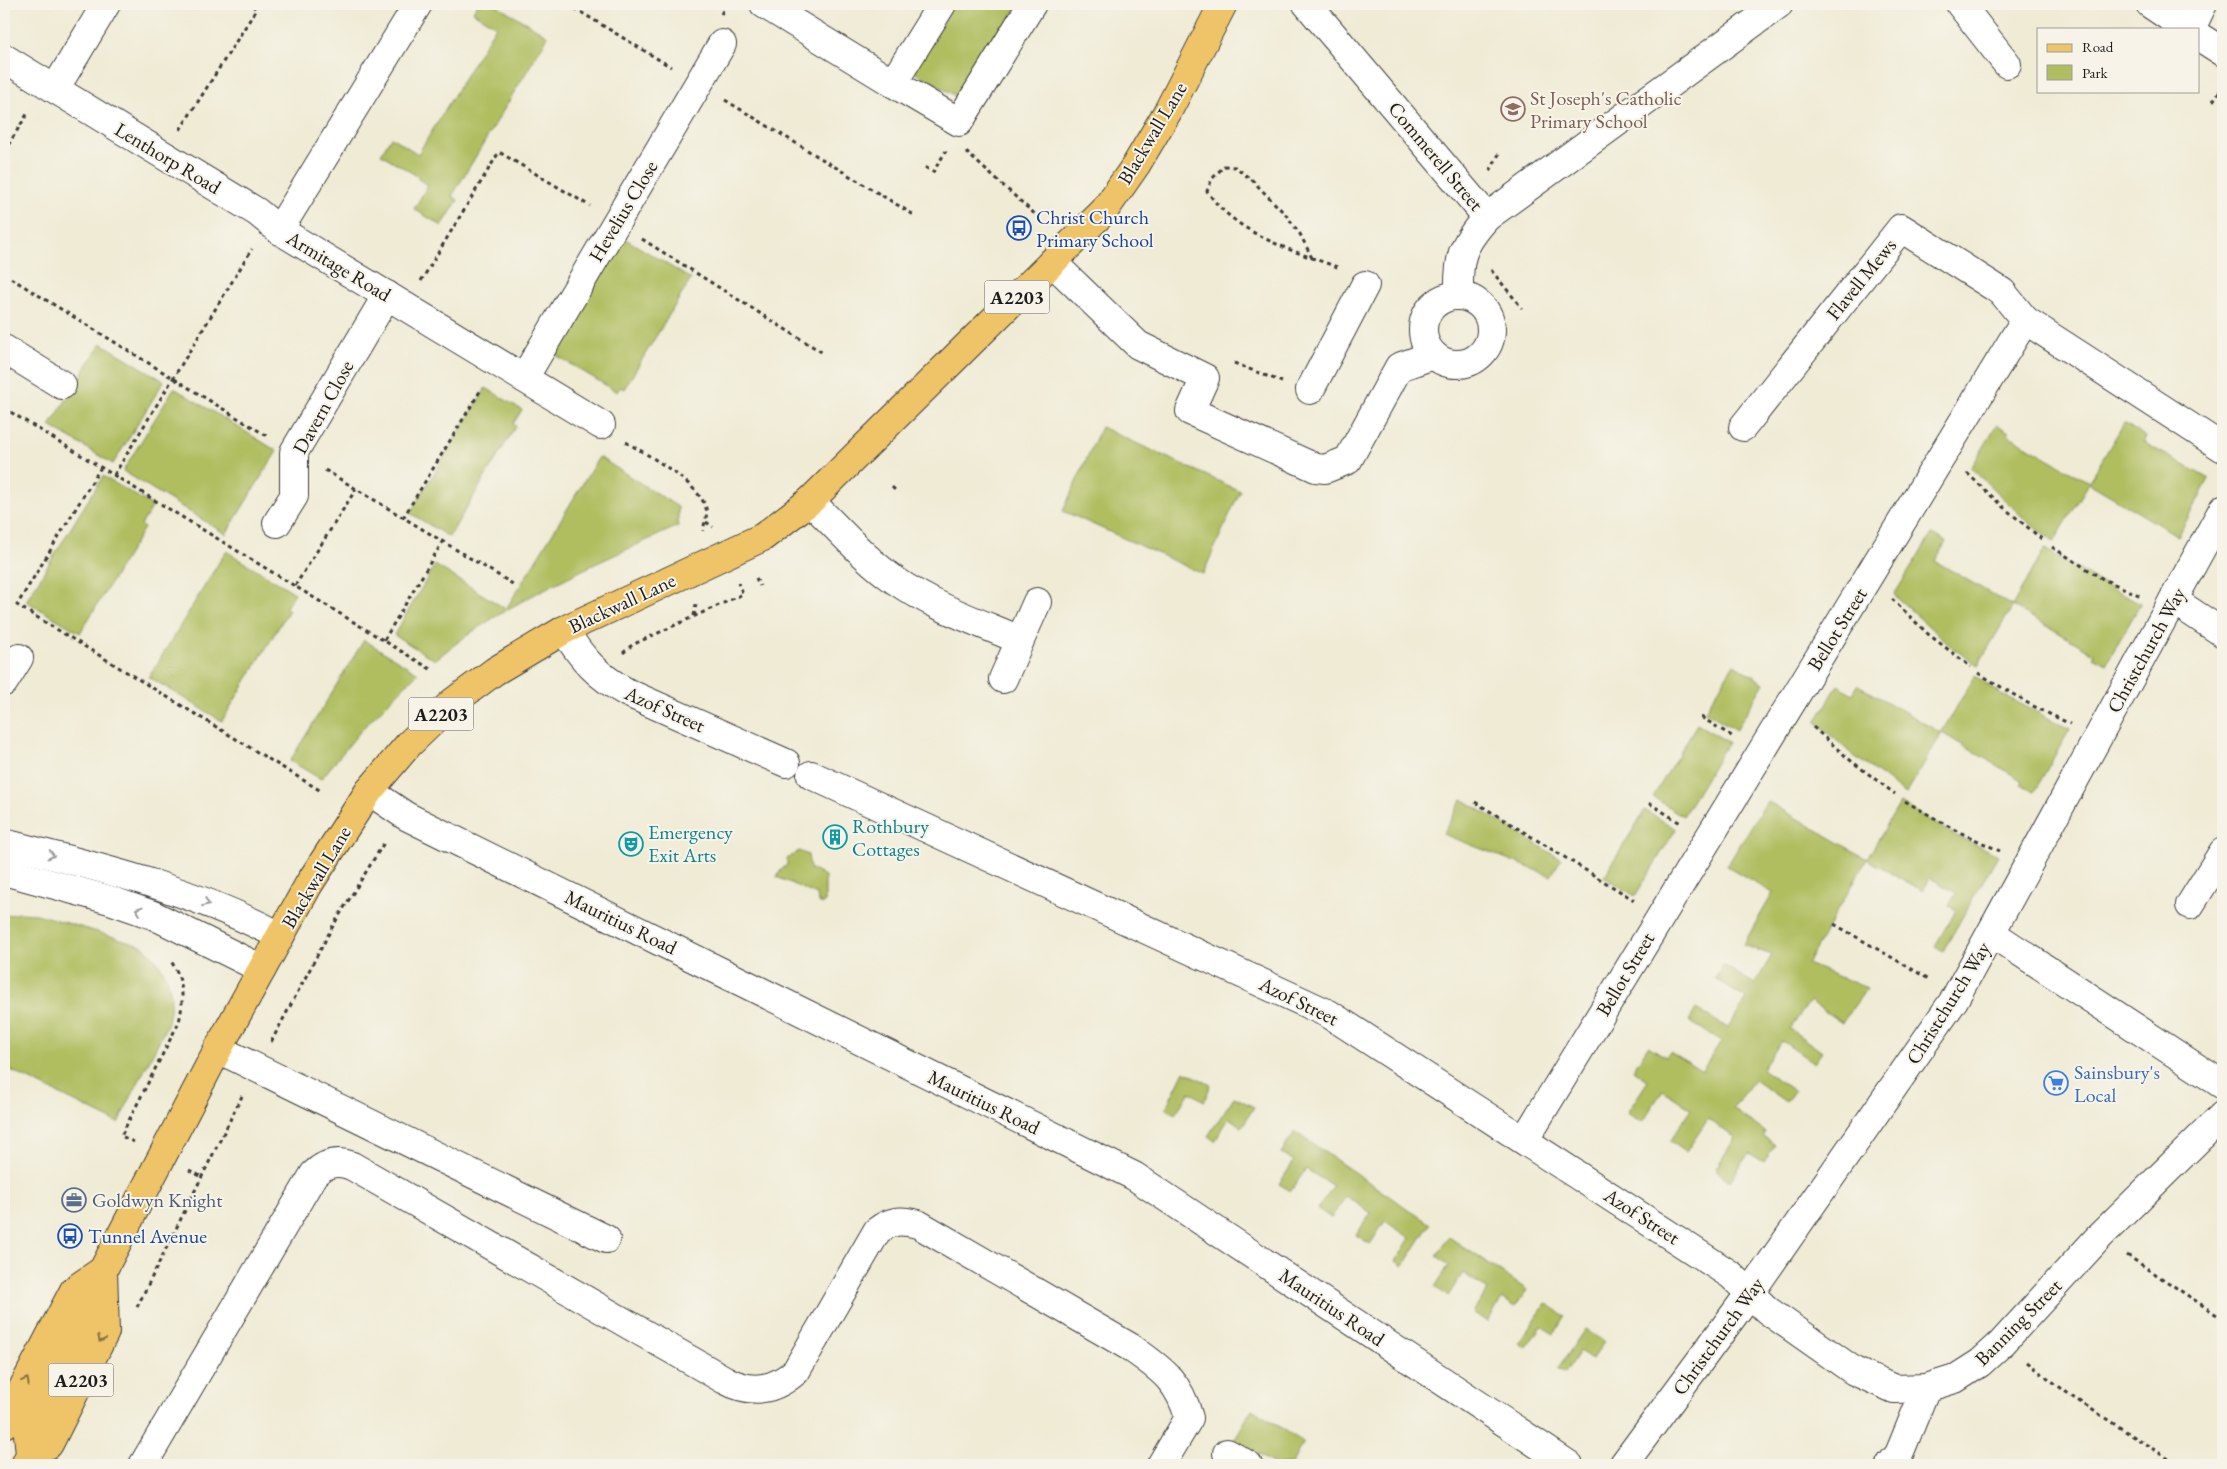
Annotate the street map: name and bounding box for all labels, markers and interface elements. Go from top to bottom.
legend [2037,28,2200,92]
text: Road [2082,37,2114,56]
text: Park [2082,63,2109,82]
street label: Blackwall Lane [1111,77,1193,189]
place label: St Joseph's Catholic Primary School [1530,85,1682,134]
street label: Commerell Street [1383,96,1490,217]
school or university icon: St Joseph's Catholic Primary School [1500,96,1526,122]
street label: Lenthorp Road [110,116,227,200]
street label: Hevelius Close [583,155,664,267]
place label: Christ Church Primary School [1036,204,1154,253]
bus stop icon: Christ Church Primary School [1006,215,1032,241]
street label: Armitage Road [281,224,397,308]
street label: Flavell Mews [1820,233,1902,325]
road number: A2203 [984,280,1050,314]
street label: Davern Close [287,355,359,458]
street label: Blackwall Lane [564,567,680,639]
street label: Bellot Street [1801,582,1873,675]
street label: Christchurch Way [2101,582,2191,717]
street label: Azof Street [620,679,710,738]
road number: A2203 [408,698,474,731]
place label: Rothbury Cottages [852,813,929,862]
place label: Emergency Exit Arts [648,819,733,868]
street label: Blackwall Lane [275,821,357,933]
building icon: Rothbury Cottages [822,824,848,850]
theatre icon: Emergency Exit Arts [618,831,644,857]
one-way arrow [46,850,54,860]
street label: Mauritius Road [561,884,682,961]
one-way arrow [201,897,210,908]
one-way arrow [135,906,144,916]
street label: Bellot Street [1590,927,1661,1021]
street label: Christchurch Way [1900,937,1996,1069]
street label: Azof Street [1254,970,1344,1032]
place label: Sainsbury's Local [2074,1059,2160,1108]
street label: Mauritius Road [924,1064,1045,1141]
supermarket icon: Sainsbury's Local [2043,1070,2069,1096]
street label: Azof Street [1598,1181,1685,1250]
office icon: Goldwyn Knight [61,1187,87,1213]
place label: Goldwyn Knight [92,1187,223,1213]
bus stop icon: Tunnel Avenue [57,1223,83,1249]
place label: Tunnel Avenue [88,1223,207,1249]
street label: Mauritius Road [1274,1262,1390,1352]
street label: Christchurch Way [1666,1272,1770,1400]
street label: Banning Street [1969,1272,2068,1371]
one-way arrow [98,1334,108,1343]
road number: A2203 [48,1364,114,1396]
one-way arrow [20,1377,30,1386]

